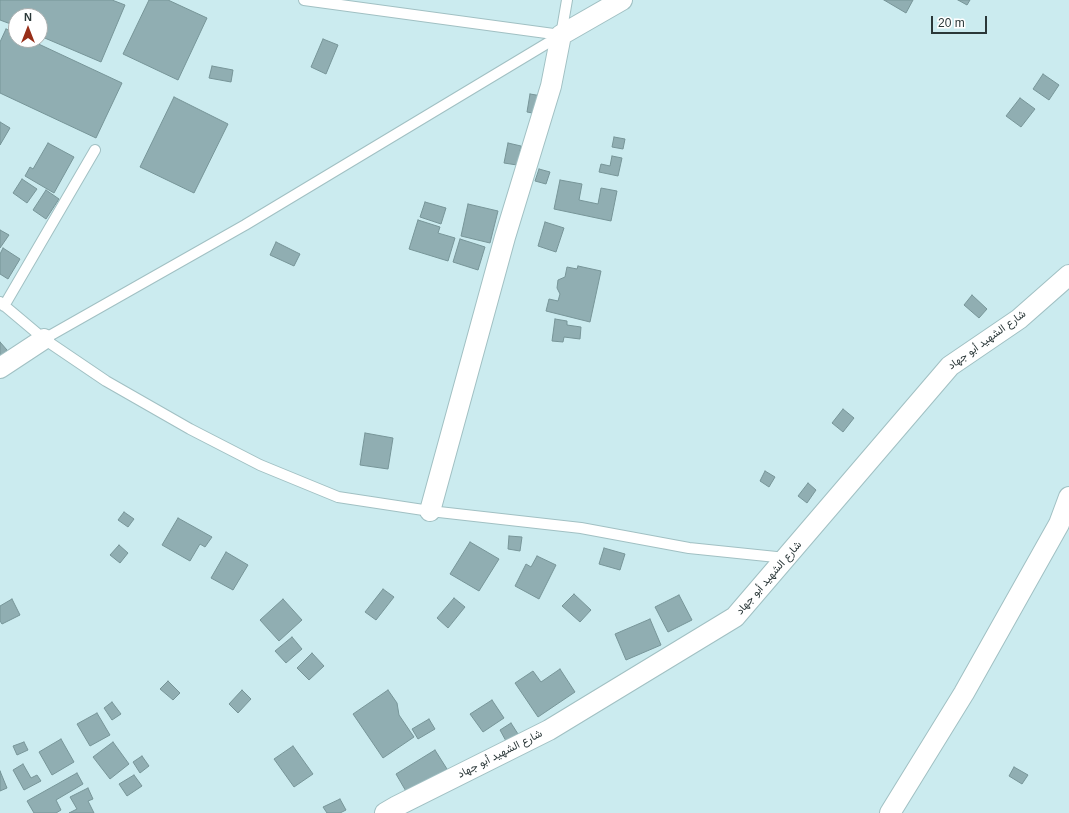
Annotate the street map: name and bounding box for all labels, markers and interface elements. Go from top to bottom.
north arrow [8,8,48,48]
scale bar [933,8,989,34]
text: N [24,11,32,23]
text: 20 m [938,16,965,30]
street label: شارع الشهيد أبو جهاد [945,307,1029,373]
street label: شارع الشهيد أبو جهاد [733,538,805,618]
street label: شارع الشهيد أبو جهاد [455,727,545,781]

